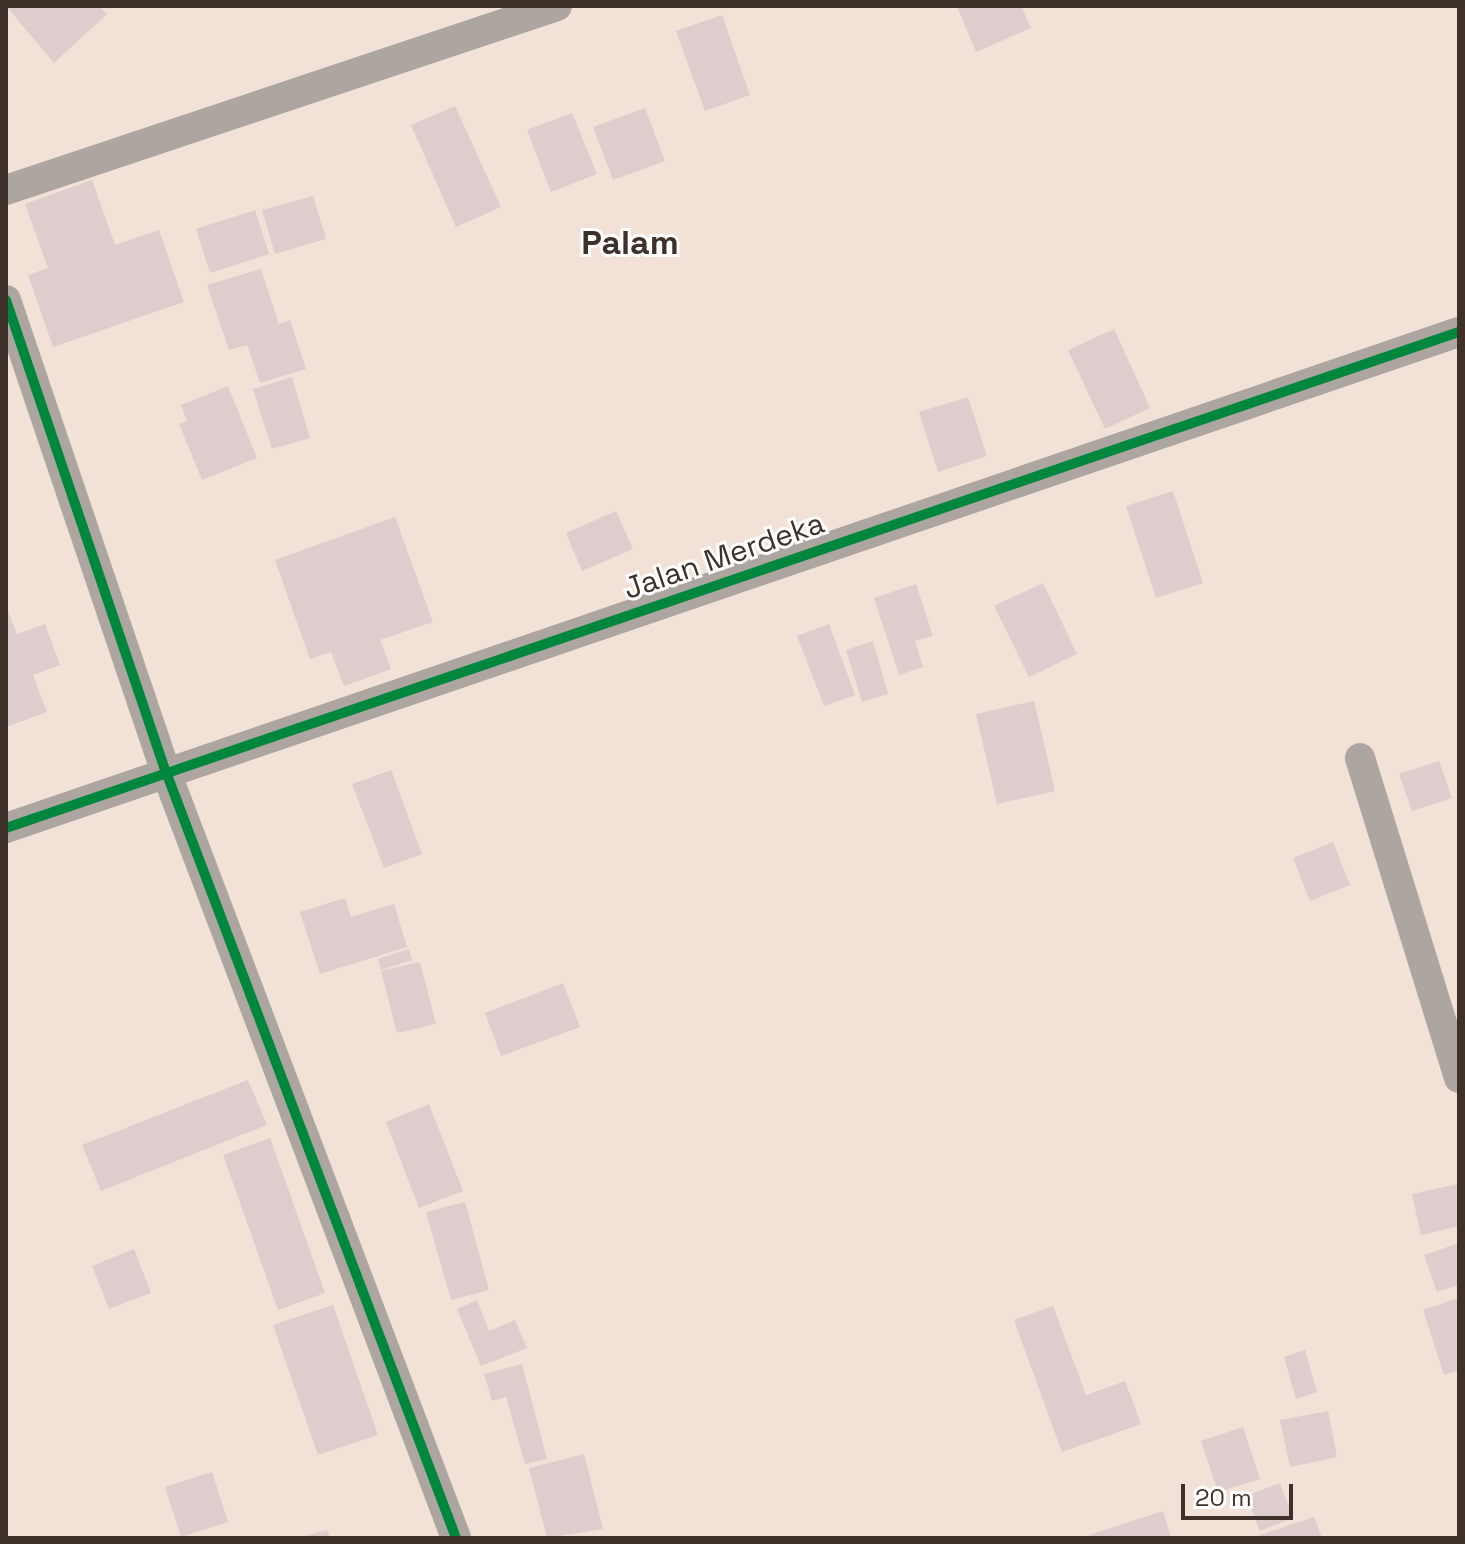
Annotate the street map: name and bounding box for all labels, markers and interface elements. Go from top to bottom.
district label: Palam [581,223,679,263]
street label: Jalan Merdeka [619,505,829,607]
scale bar [1185,1468,1297,1518]
text: 20 m [1195,1482,1252,1513]

